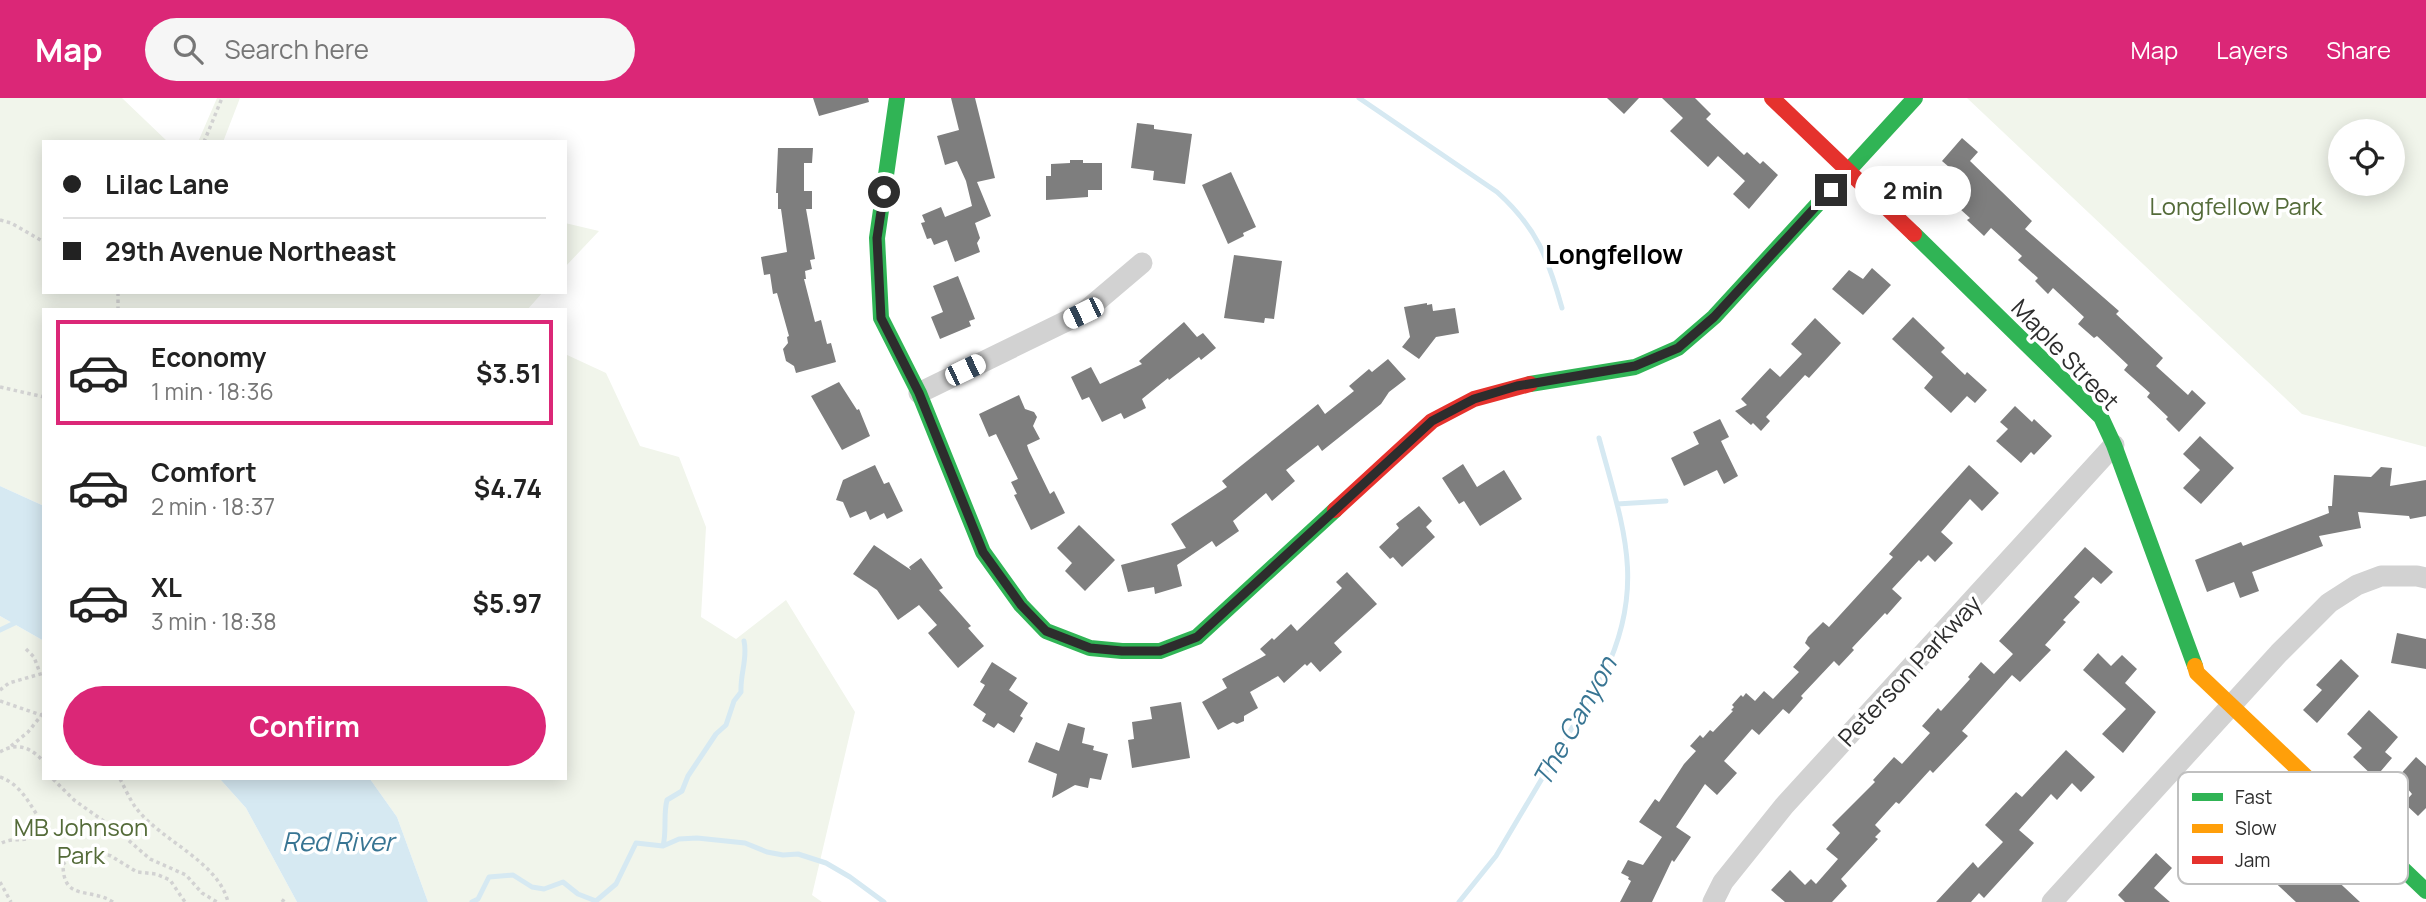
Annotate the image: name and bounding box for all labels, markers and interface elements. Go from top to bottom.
search box [145,18,635,81]
text: Map [35,27,103,72]
icon: search [169,30,207,68]
text: Search here [225,31,369,67]
text: Map [2131,33,2178,66]
text: Layers [2216,33,2288,66]
text: Share [2326,33,2391,66]
map controls [2328,119,2405,196]
button: locate [2328,119,2405,196]
text: Lilac Lane [105,166,229,202]
callout: 2 min [1856,166,1971,214]
route end [1815,174,1847,206]
text: 2 min [1883,174,1943,206]
route start [868,176,900,208]
park label: Longfellow Park [2150,189,2324,222]
text: 29th Avenue Northeast [105,233,397,269]
district label: Longfellow [1545,236,1683,272]
street label: Maple Street [2005,291,2127,417]
car [1060,294,1107,332]
text: Economy [151,339,266,375]
icon: car [67,341,130,404]
car [942,351,989,389]
text: $3.51 [476,355,542,391]
text: 1 min · 18:36 [151,375,274,407]
text: Comfort [151,454,257,490]
icon: car [67,456,130,519]
text: $4.74 [474,470,542,506]
text: 2 min · 18:37 [151,490,275,522]
text: XL [151,569,182,605]
icon: car [67,571,130,634]
text: $5.97 [473,585,542,621]
street label: Peterson Parkway [1830,587,1988,753]
text: 3 min · 18:38 [151,605,277,637]
water label: The Canyon [1524,648,1625,792]
button: Confirm [63,686,546,766]
legend [2178,772,2408,884]
text: Fast [2235,784,2272,810]
park label: MB Johnson Park [14,810,148,871]
text: Slow [2235,815,2277,841]
water label: Red River [282,823,398,859]
text: Jam [2235,847,2270,873]

